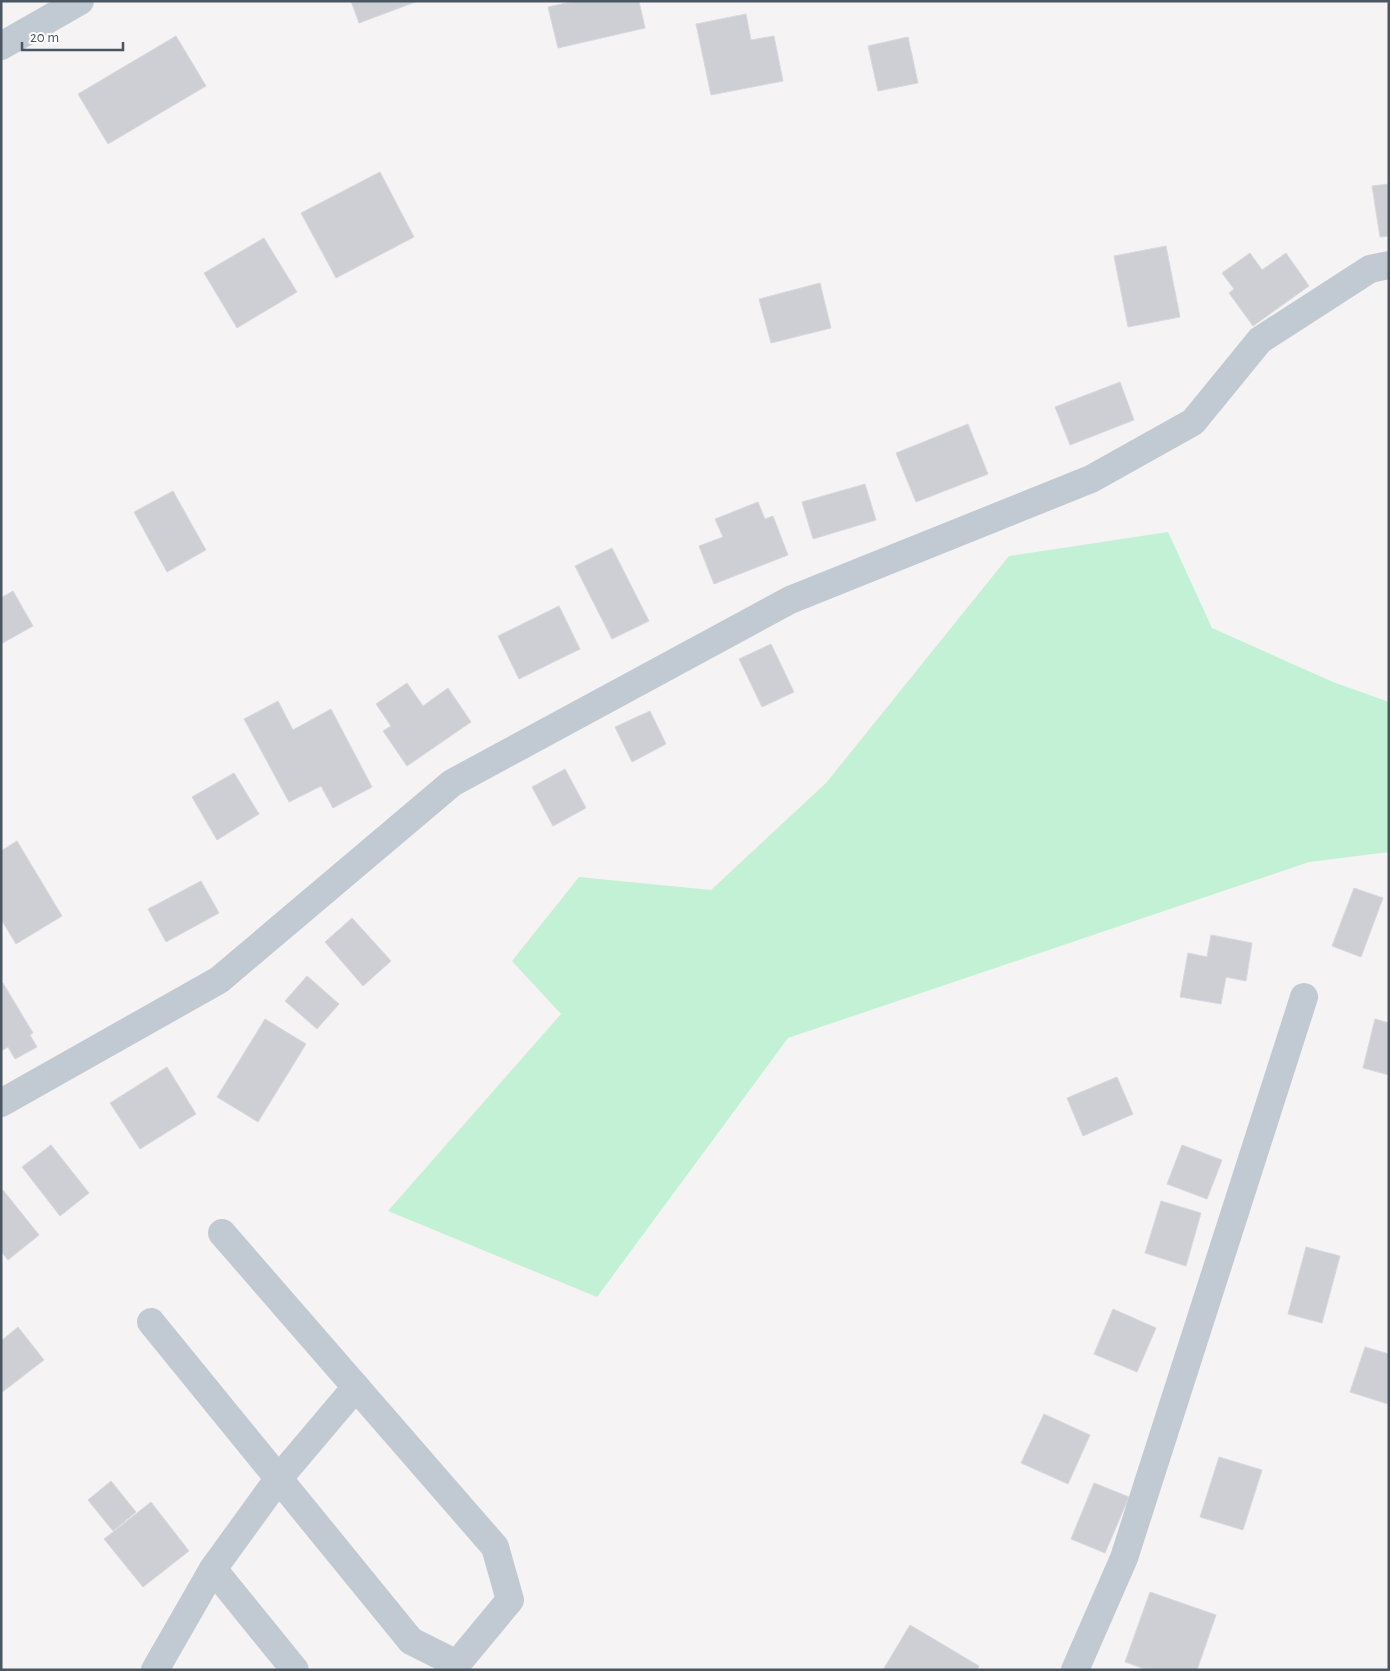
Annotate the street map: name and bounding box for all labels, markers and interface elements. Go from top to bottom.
scale bar [22,20,124,52]
text: 20 m [30,30,59,45]

